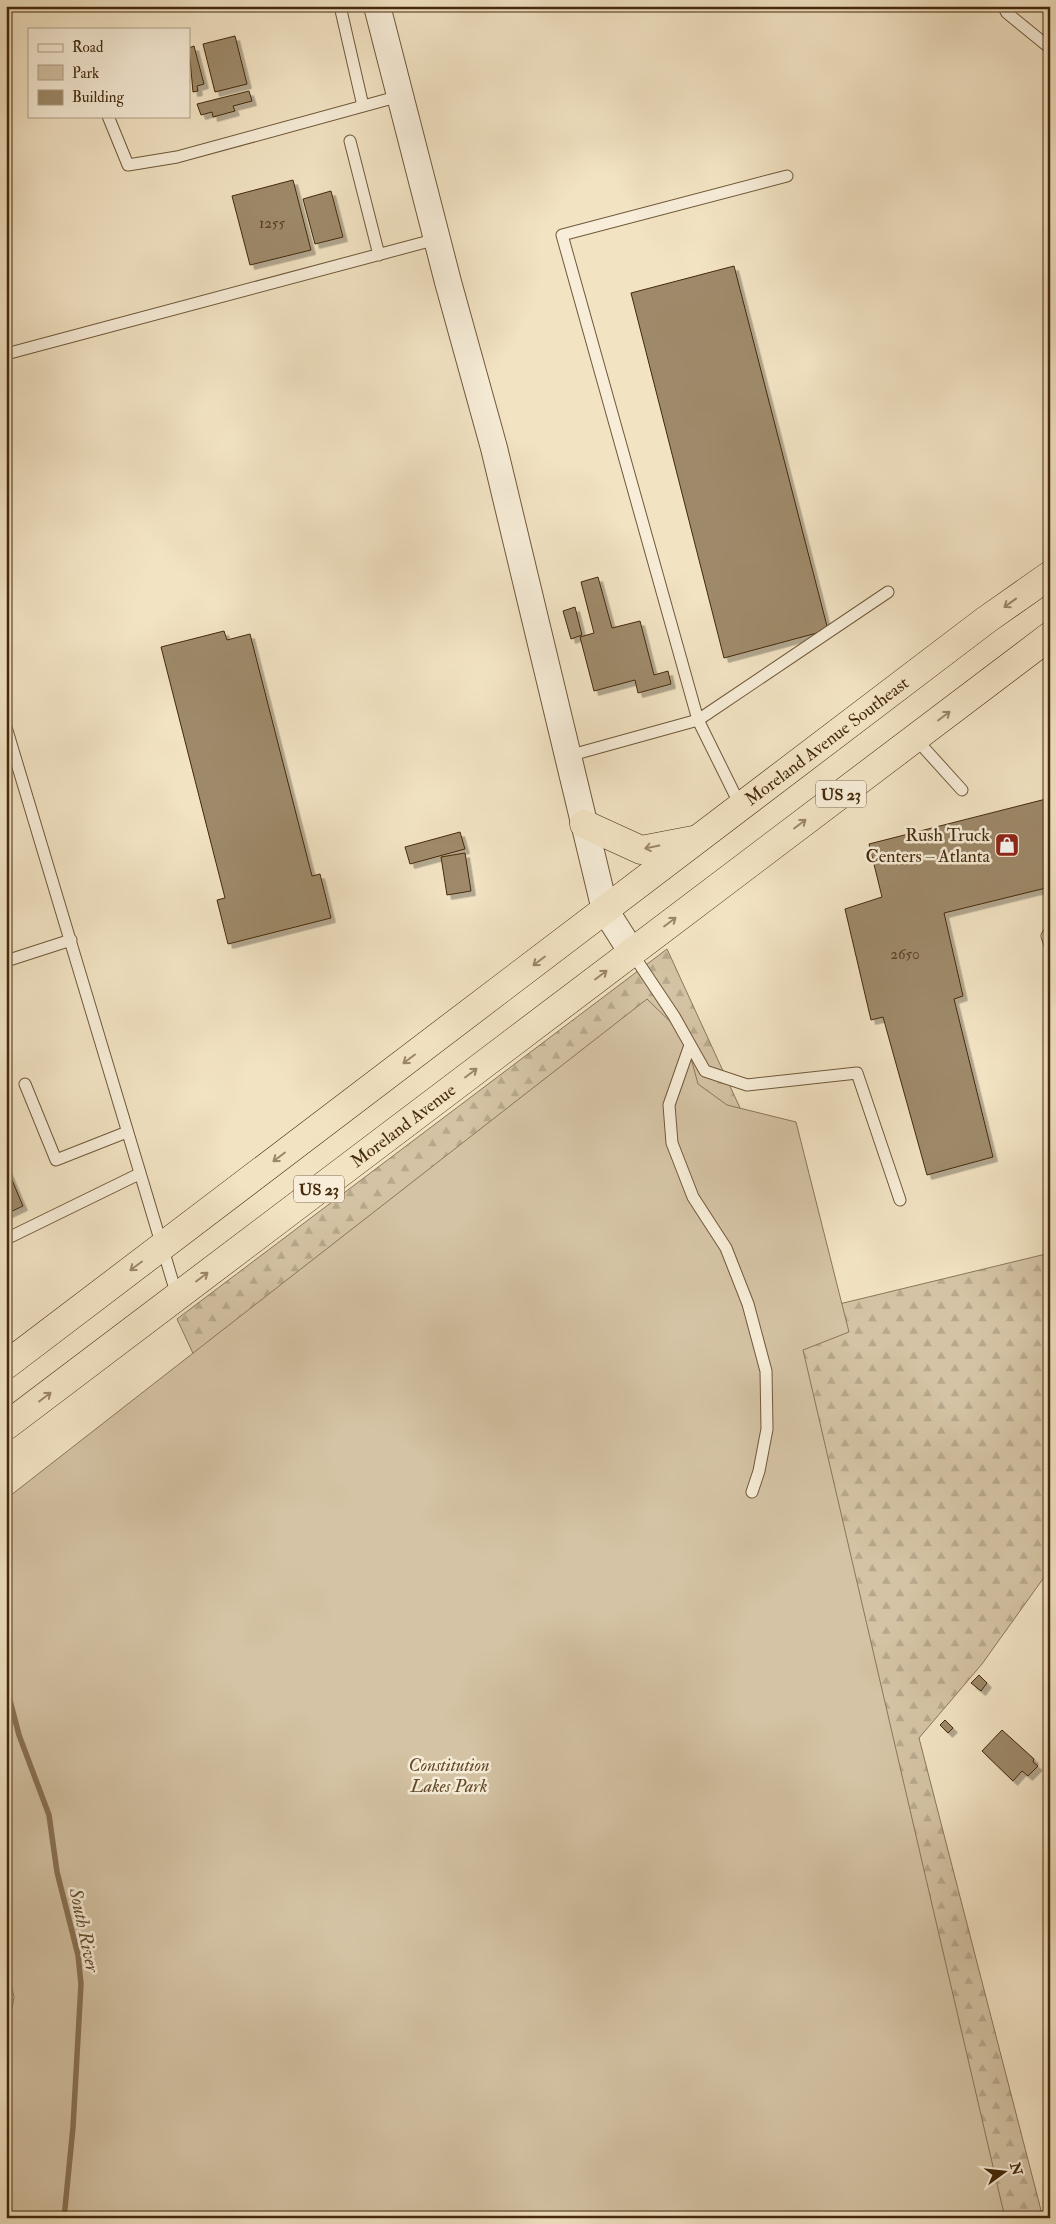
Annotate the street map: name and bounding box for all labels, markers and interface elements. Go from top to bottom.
legend [28,28,190,118]
text: Road [72,38,104,57]
text: Park [72,64,99,83]
text: Building [72,88,124,107]
house number: 1255 [259,214,285,233]
one-way arrow [1004,598,1017,609]
street label: Moreland Avenue Southeast [740,672,914,811]
one-way arrow [937,711,951,721]
road number: US 23 [816,781,866,808]
one-way arrow [793,819,807,829]
place label: Rush Truck Centers – Atlanta [866,824,991,868]
shop icon: Rush Truck Centers – Atlanta [994,832,1020,858]
one-way arrow [644,843,660,853]
one-way arrow [663,917,677,927]
house number: 2650 [890,945,920,964]
one-way arrow [533,955,546,966]
one-way arrow [594,969,607,980]
one-way arrow [403,1053,416,1064]
one-way arrow [464,1068,478,1078]
street label: Moreland Avenue [346,1078,461,1173]
one-way arrow [272,1152,286,1162]
road number: US 23 [294,1176,344,1202]
one-way arrow [130,1260,143,1271]
one-way arrow [196,1272,209,1283]
one-way arrow [38,1391,51,1402]
park label: Constitution Lakes Park [409,1754,489,1798]
water label: South River [63,1885,105,1975]
north arrow [978,2146,1028,2196]
text: N [1006,2160,1026,2177]

